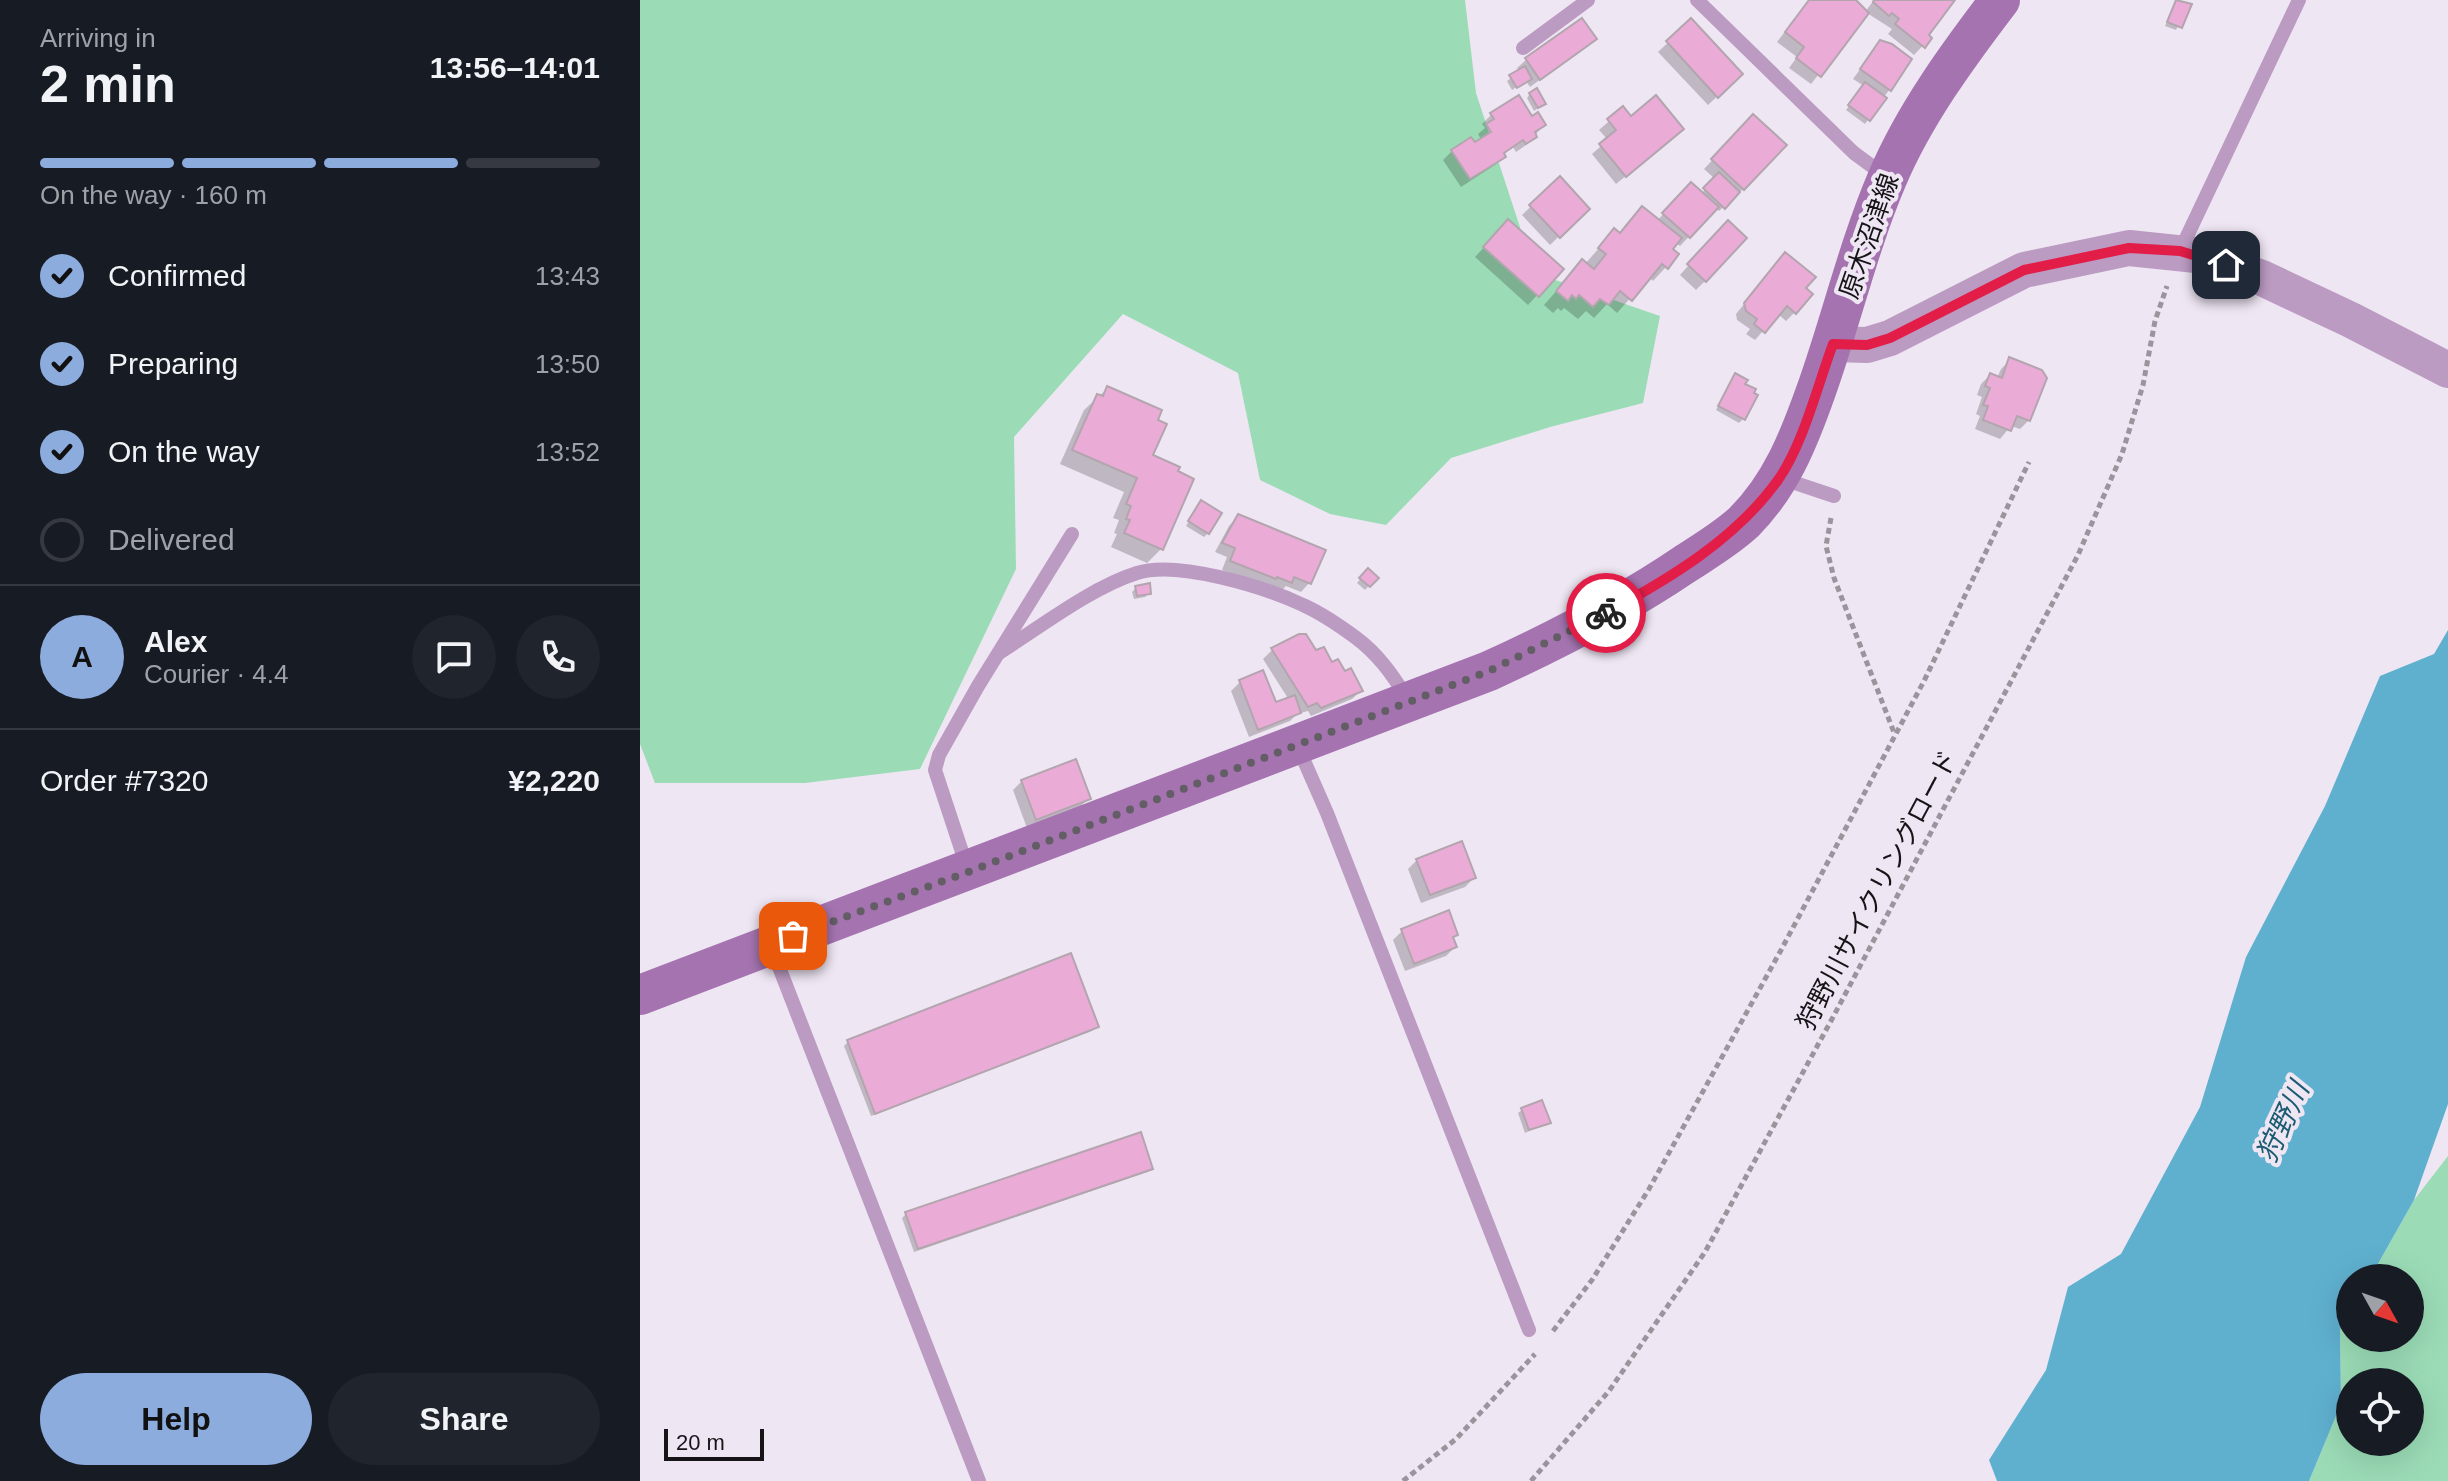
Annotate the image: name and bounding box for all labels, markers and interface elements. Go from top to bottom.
text: Arriving in [40,23,156,53]
text: 13:56–14:01 [430,51,600,84]
text: 2 min [40,55,176,113]
street label: 原木沼津線 [1834,170,1904,302]
text: On the way · 160 m [40,180,267,210]
pin [2192,231,2260,299]
icon: home [2204,243,2248,287]
icon: check [40,254,84,298]
text: Confirmed [108,259,246,292]
text: 13:43 [535,261,600,291]
icon: check [40,342,84,386]
text: Preparing [108,347,238,380]
text: 13:50 [535,349,600,379]
icon: check [40,430,84,474]
text: On the way [108,435,260,468]
text: 13:52 [535,437,600,467]
text: Delivered [108,523,235,556]
courier [1566,573,1646,653]
icon: bike [1584,591,1628,635]
button: chat [412,615,496,699]
button: phone [516,615,600,699]
text: Alex [144,625,207,658]
text: A [71,640,93,673]
text: Courier · 4.4 [144,659,289,689]
street label: 狩野川サイクリングロード [1791,745,1963,1035]
text: Order #7320 [40,764,208,797]
text: ¥2,220 [508,764,600,797]
pin [759,902,827,970]
icon: bag [771,914,815,958]
water label: 狩野川 [2251,1075,2316,1167]
north arrow [2336,1264,2424,1352]
map controls [2336,1264,2424,1456]
button: locate [2336,1368,2424,1456]
button: Help [40,1373,312,1465]
button: Share [328,1373,600,1465]
scale bar [664,1425,764,1461]
text: 20 m [676,1430,725,1455]

